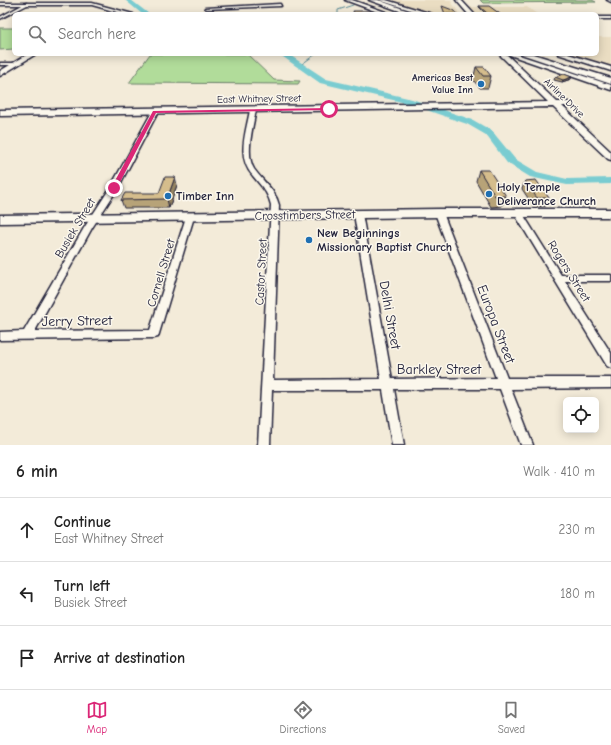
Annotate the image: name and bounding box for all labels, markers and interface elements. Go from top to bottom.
search box [12,12,599,56]
icon: search [26,23,48,45]
text: Search here [58,25,136,43]
place label: Americas Best Value Inn [412,72,474,96]
street label: Airline Drive [541,76,587,120]
marker: Americas Best Value Inn [476,79,486,89]
street label: East Whitney Street [217,92,302,106]
route start [320,100,338,118]
route end [105,179,123,197]
place label: Holy Temple Deliverance Church [497,180,596,208]
place label: Timber Inn [176,189,234,203]
marker: Holy Temple Deliverance Church [484,189,494,199]
marker: Timber Inn [163,191,173,201]
street label: Busiek Street [52,195,99,260]
street label: Crosstimbers Street [255,207,356,223]
place label: New Beginnings Missionary Baptist Church [317,226,452,254]
marker: New Beginnings Missionary Baptist Church [304,235,314,245]
street label: Cornell Street [144,237,178,309]
street label: Castor Street [252,238,270,306]
street label: Rogers Street [545,238,594,305]
street label: Delhi Street [376,279,405,352]
street label: Europa Street [473,282,519,367]
street label: Jerry Street [42,312,113,330]
street label: Barkley Street [397,361,482,378]
map controls [563,397,599,433]
button: locate [563,397,599,433]
text: 6 min [16,462,58,481]
text: Walk · 410 m [523,464,595,479]
text: Continue [54,513,111,531]
icon: ahead [16,519,38,541]
text: 230 m [559,522,595,537]
text: East Whitney Street [54,531,163,546]
text: Turn left [54,577,110,595]
icon: left [16,583,38,605]
text: 180 m [560,586,595,601]
text: Busiek Street [54,595,127,610]
icon: arrive [16,647,38,669]
text: Arrive at destination [54,649,185,667]
tab: Map [86,699,108,736]
tab: Directions [280,699,326,736]
tab: Saved [498,699,525,736]

